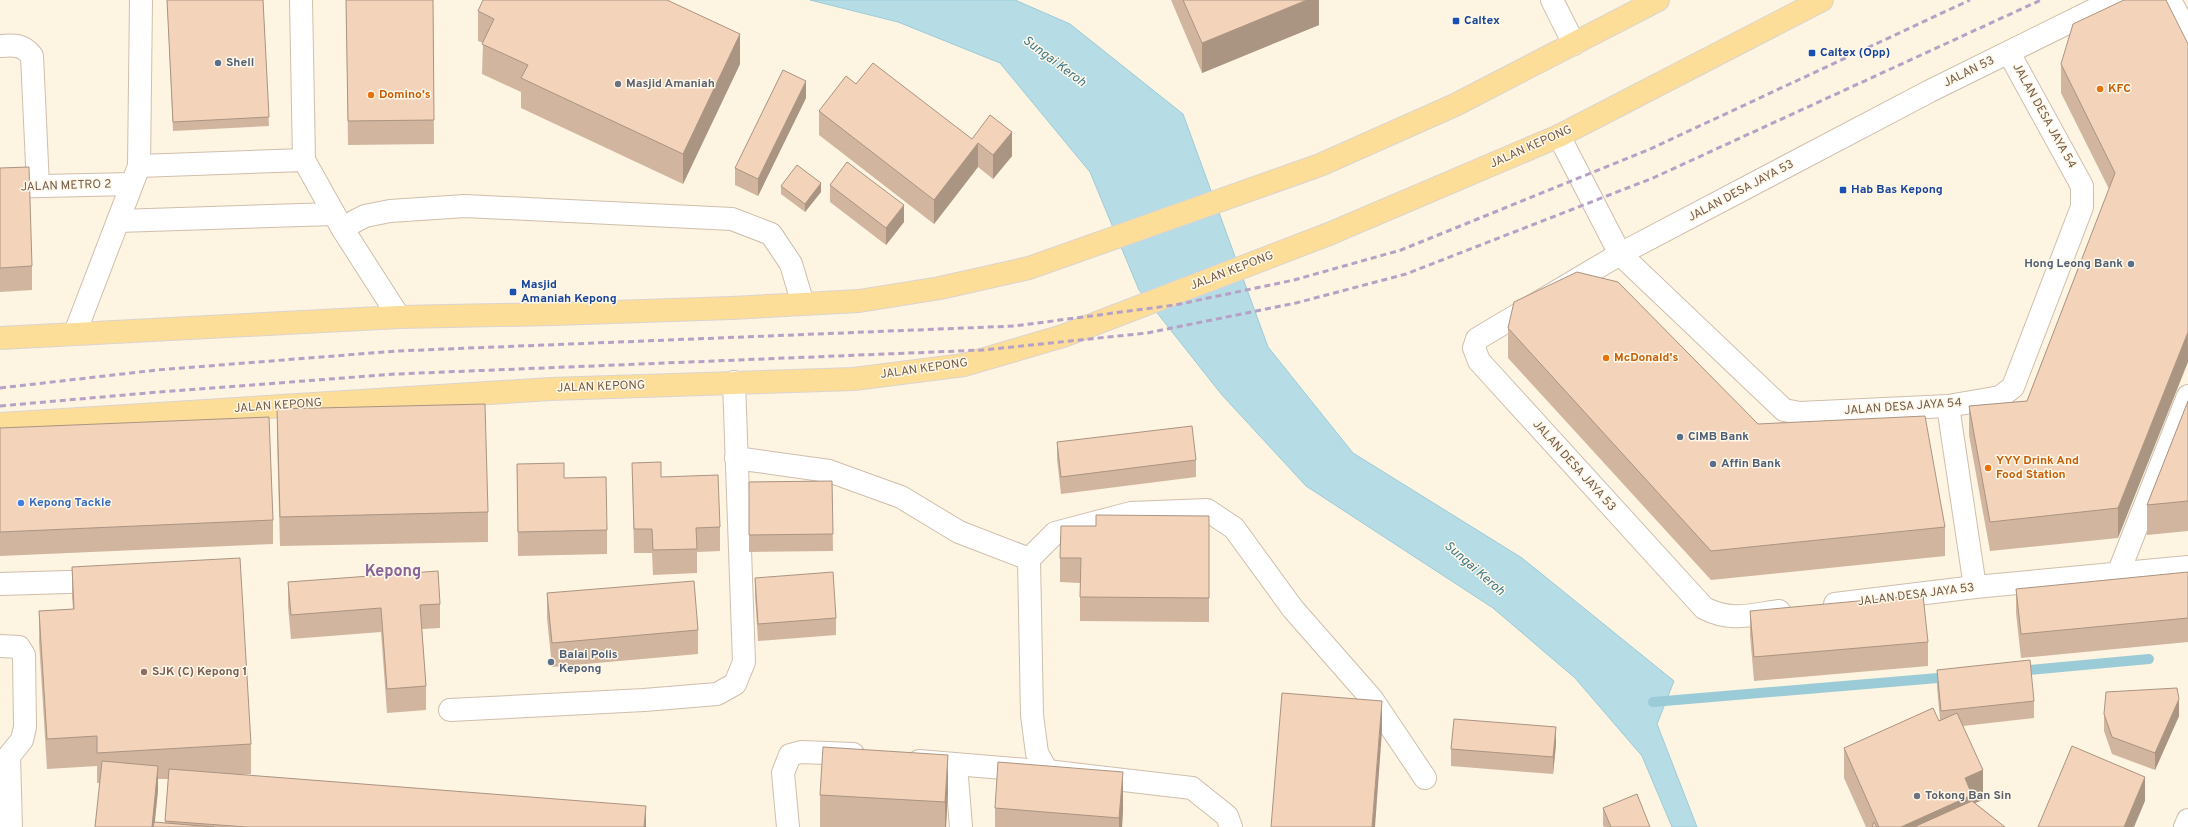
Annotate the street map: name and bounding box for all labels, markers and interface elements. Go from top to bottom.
place label: Caltex [1464,13,1500,29]
marker: Caltex [1451,16,1461,26]
water label: Sungai Keroh [1019,33,1089,91]
place label: Caltex (Opp) [1820,45,1890,61]
marker: Caltex (Opp) [1807,48,1817,58]
street label: JALAN 53 [1941,53,1997,91]
place label: Shell [226,55,254,71]
marker: Shell [213,58,223,68]
street label: JALAN DESA JAYA 54 [2008,60,2080,172]
place label: Masjid Amaniah [626,76,715,92]
marker: Masjid Amaniah [613,79,623,89]
place label: KFC [2108,81,2131,97]
marker: KFC [2095,84,2105,94]
place label: Domino's [379,87,431,103]
marker: Domino's [366,90,376,100]
street label: JALAN KEPONG [1487,122,1575,172]
street label: JALAN DESA JAYA 53 [1685,156,1797,226]
street label: JALAN METRO 2 [20,176,112,196]
place label: Hab Bas Kepong [1851,182,1943,198]
marker: Hab Bas Kepong [1838,185,1848,195]
street label: JALAN KEPONG [1188,248,1276,294]
place label: Hong Leong Bank [2024,256,2123,272]
marker: Hong Leong Bank [2126,259,2136,269]
place label: Masjid Amaniah Kepong [521,277,617,307]
marker: Masjid Amaniah Kepong [508,287,518,297]
place label: McDonald's [1614,350,1678,366]
marker: McDonald's [1601,353,1611,363]
street label: JALAN KEPONG [879,355,969,383]
street label: JALAN KEPONG [557,377,645,397]
street label: JALAN KEPONG [233,395,323,417]
street label: JALAN DESA JAYA 54 [1844,395,1962,419]
street label: JALAN DESA JAYA 53 [1529,417,1619,515]
place label: CIMB Bank [1688,429,1749,445]
marker: CIMB Bank [1675,432,1685,442]
place label: YYY Drink And Food Station [1996,453,2079,483]
place label: Affin Bank [1721,456,1781,472]
marker: Affin Bank [1708,459,1718,469]
marker: YYY Drink And Food Station [1983,463,1993,473]
place label: Kepong Tackle [29,495,111,511]
marker: Kepong Tackle [16,498,26,508]
water label: Sungai Keroh [1440,538,1508,600]
district label: Kepong [365,562,421,582]
street label: JALAN DESA JAYA 53 [1857,580,1975,610]
place label: Balai Polis Kepong [559,647,618,677]
marker: Balai Polis Kepong [546,657,556,667]
place label: SJK (C) Kepong 1 [152,664,247,680]
marker: SJK (C) Kepong 1 [139,667,149,677]
place label: Tokong Ban Sin [1925,788,2011,804]
marker: Tokong Ban Sin [1912,791,1922,801]

